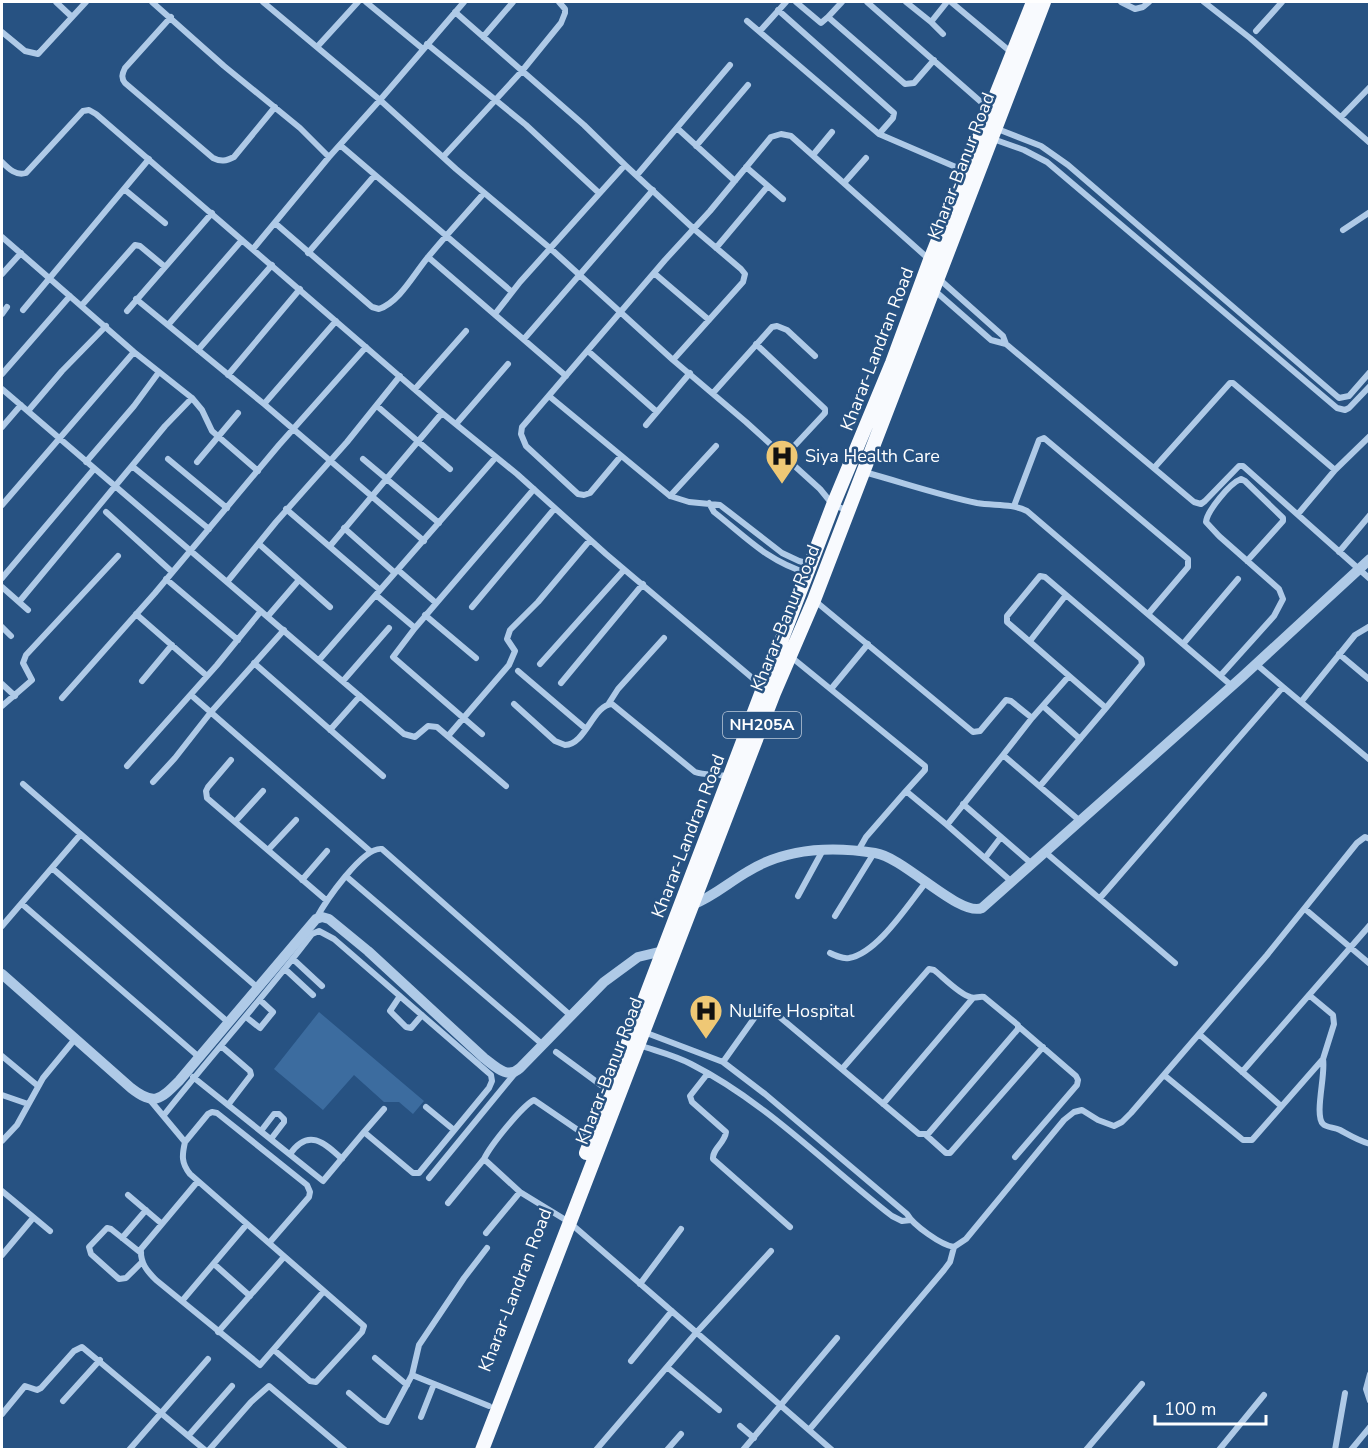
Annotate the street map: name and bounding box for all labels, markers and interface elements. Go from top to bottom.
street label: Kharar-Banur Road [922,89,1000,243]
street label: Kharar-Landran Road [835,264,919,434]
hospital icon: Siya Health Care [764,438,800,485]
place label: Siya Health Care [805,444,940,468]
street label: Kharar-Banur Road [745,541,825,695]
road number: NH205A [723,712,801,738]
street label: Kharar-Landran Road [646,751,730,921]
hospital icon: NuLife Hospital [688,993,724,1040]
street label: Kharar-Banur Road [570,994,648,1148]
place label: NuLife Hospital [729,999,855,1023]
street label: Kharar-Landran Road [473,1205,557,1375]
scale bar [1155,1388,1266,1426]
text: 100 m [1164,1397,1216,1421]

